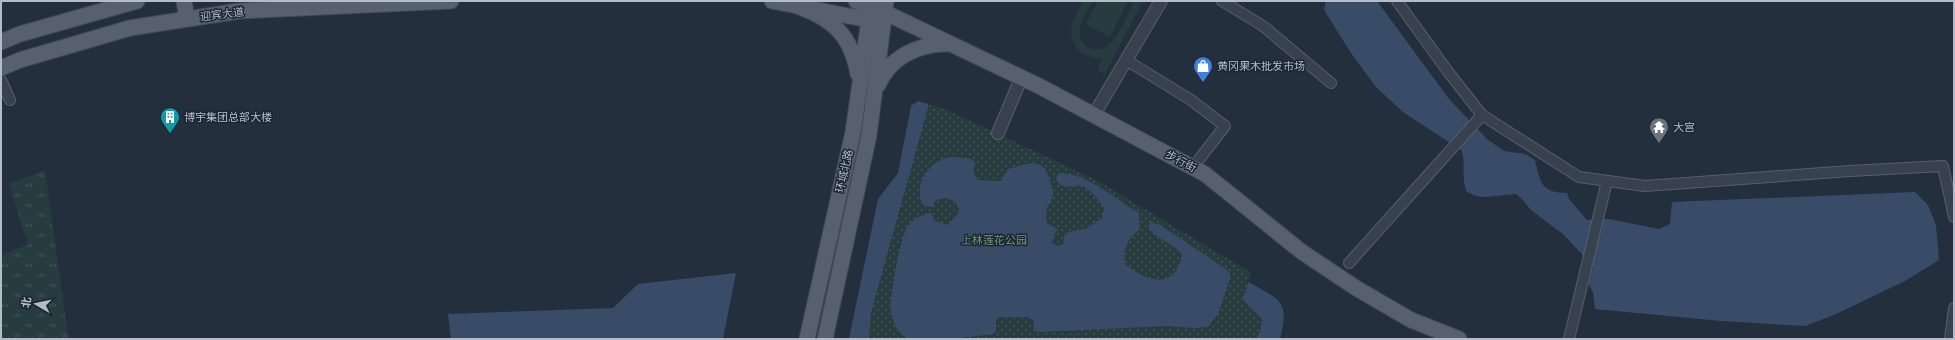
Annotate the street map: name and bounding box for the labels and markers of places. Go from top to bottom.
shop icon: 黄冈果木批发市场 [1192,55,1214,83]
place label: 黄冈果木批发市场 [1217,60,1305,73]
building icon: 博宇集团总部大楼 [159,106,181,134]
place label: 博宇集团总部大楼 [184,111,272,124]
temple icon: 大宫 [1648,116,1670,144]
place label: 大宫 [1673,121,1695,134]

